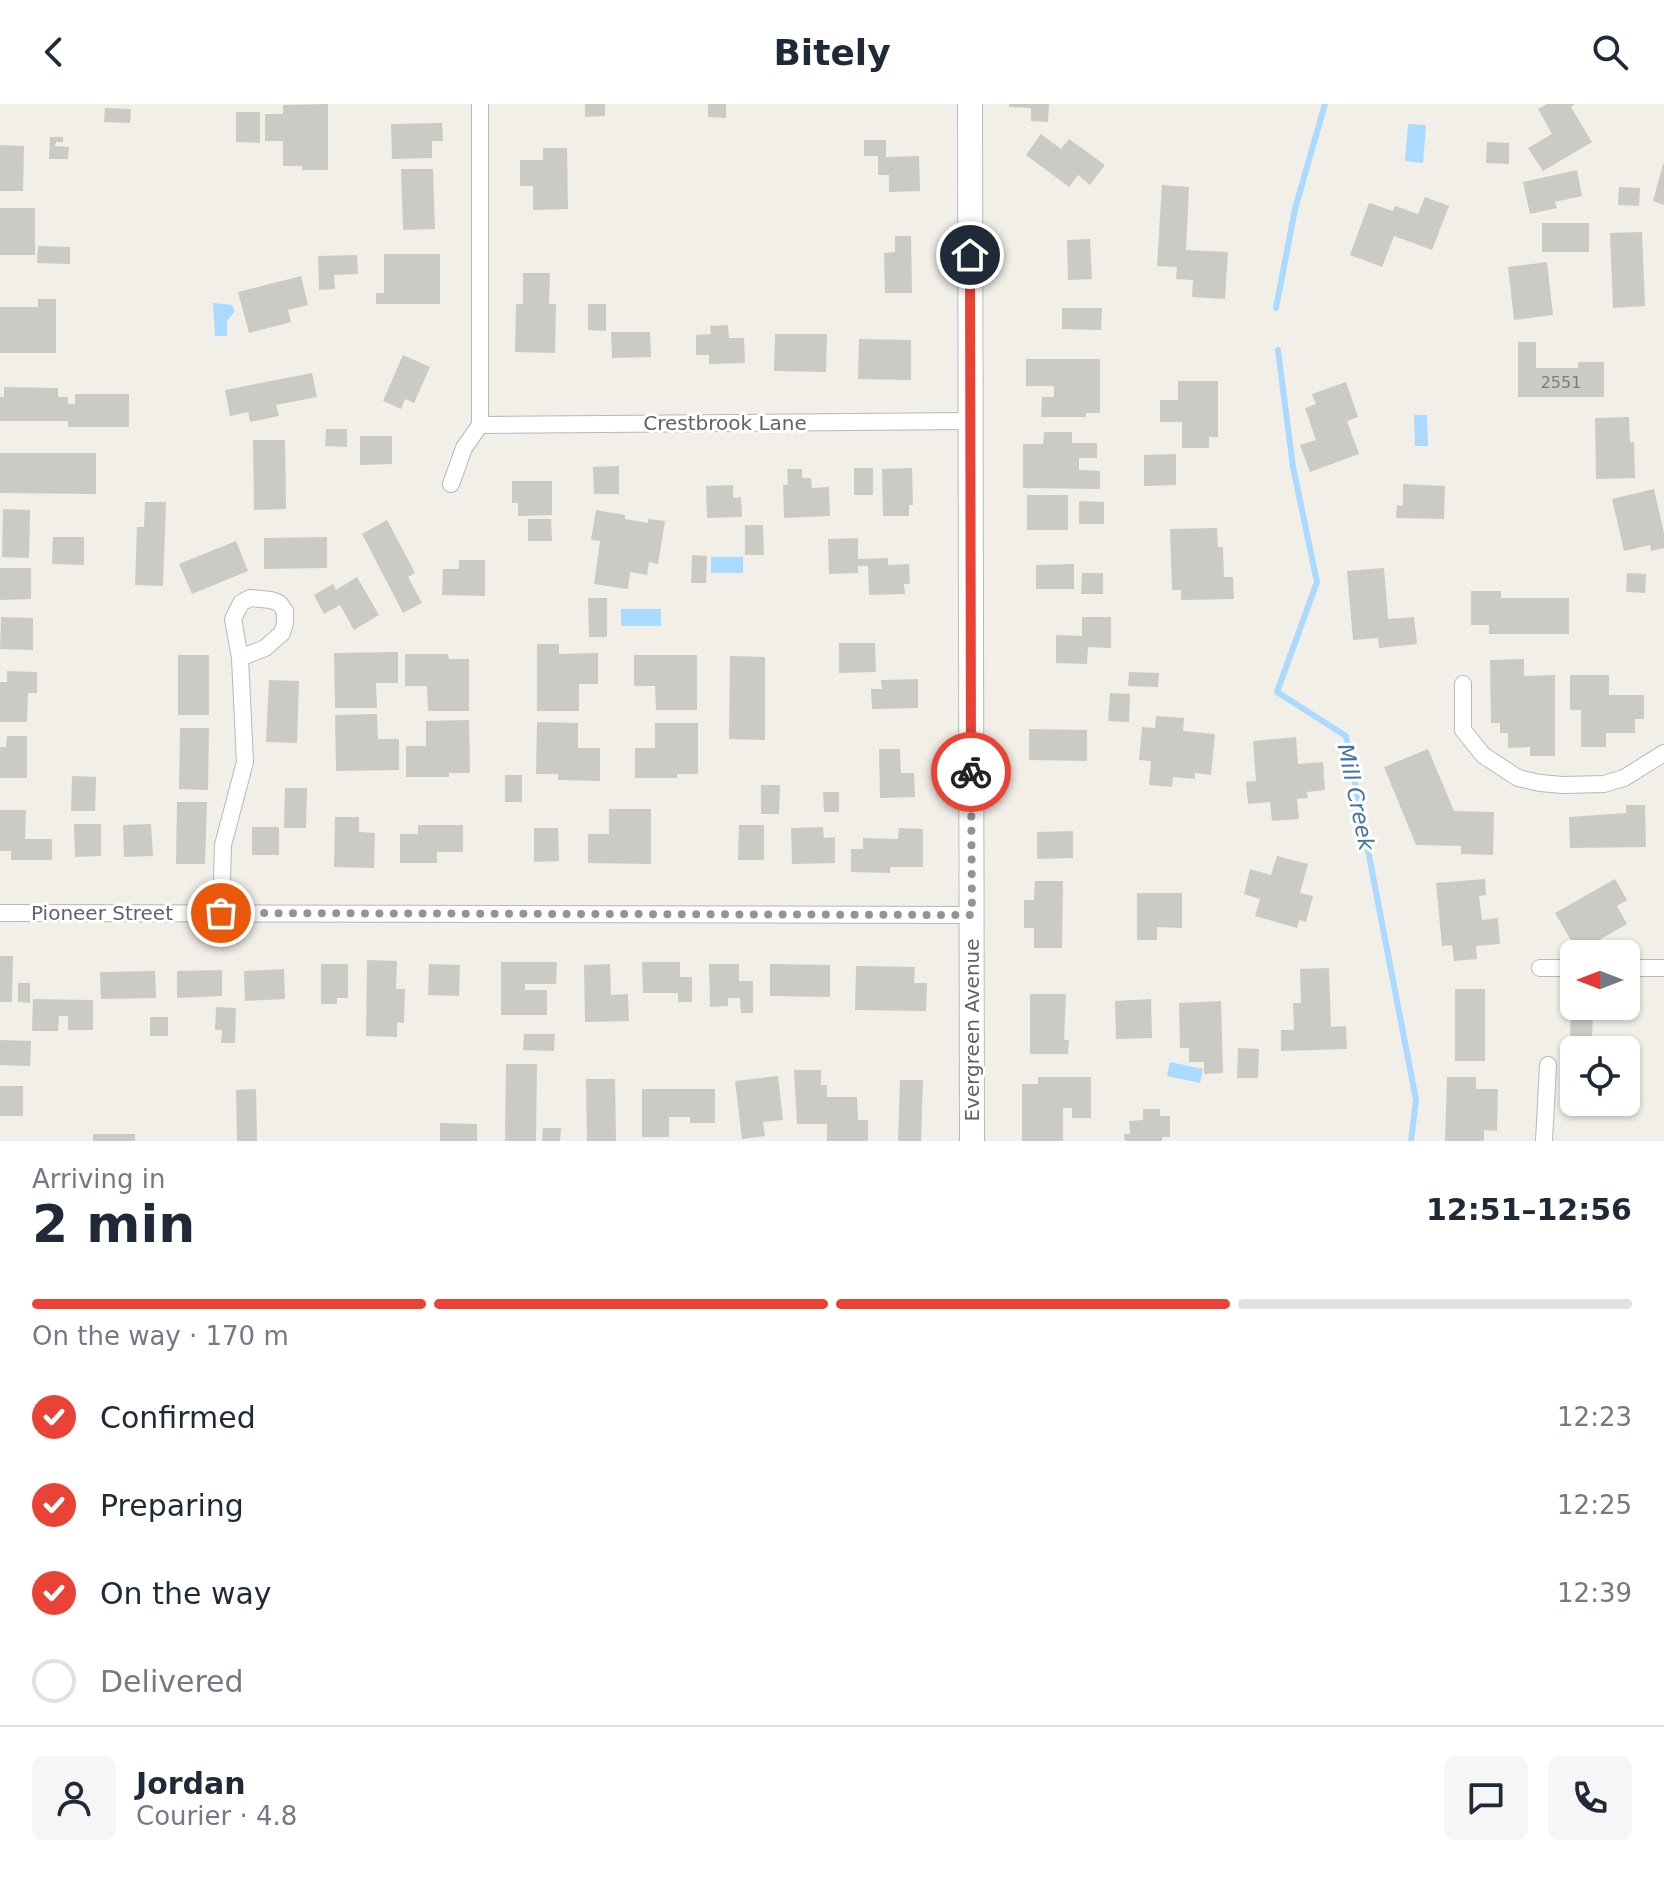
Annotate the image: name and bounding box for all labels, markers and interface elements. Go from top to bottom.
icon: back [32,30,76,74]
icon: search [1588,30,1632,74]
text: Bitely [773,32,891,73]
pin [936,221,1004,289]
icon: home [948,233,992,277]
house number: 2551 [1541,373,1581,392]
street label: Crestbrook Lane [643,411,807,435]
courier [931,732,1011,812]
water label: Mill Creek [1332,741,1380,854]
icon: bike [949,750,993,794]
pin [187,879,255,947]
icon: bag [199,891,243,935]
street label: Pioneer Street [31,901,173,925]
street label: Evergreen Avenue [960,938,984,1122]
north arrow [1560,940,1640,1020]
map controls [1560,940,1640,1116]
button: locate [1560,1036,1640,1116]
text: Arriving in [32,1164,166,1194]
text: 12:51–12:56 [1426,1192,1632,1227]
text: 2 min [32,1194,195,1254]
text: On the way · 170 m [32,1321,289,1351]
icon: check [32,1395,76,1439]
text: Confirmed [100,1400,256,1435]
text: 12:23 [1557,1402,1632,1432]
icon: check [32,1483,76,1527]
text: Preparing [100,1488,244,1523]
text: 12:25 [1557,1490,1632,1520]
icon: check [32,1571,76,1615]
text: On the way [100,1576,272,1611]
text: 12:39 [1557,1578,1632,1608]
text: Delivered [100,1664,244,1699]
button: person [32,1756,116,1840]
button: chat [1444,1756,1528,1840]
button: phone [1548,1756,1632,1840]
text: Jordan [136,1766,246,1801]
text: Courier · 4.8 [136,1801,297,1831]

